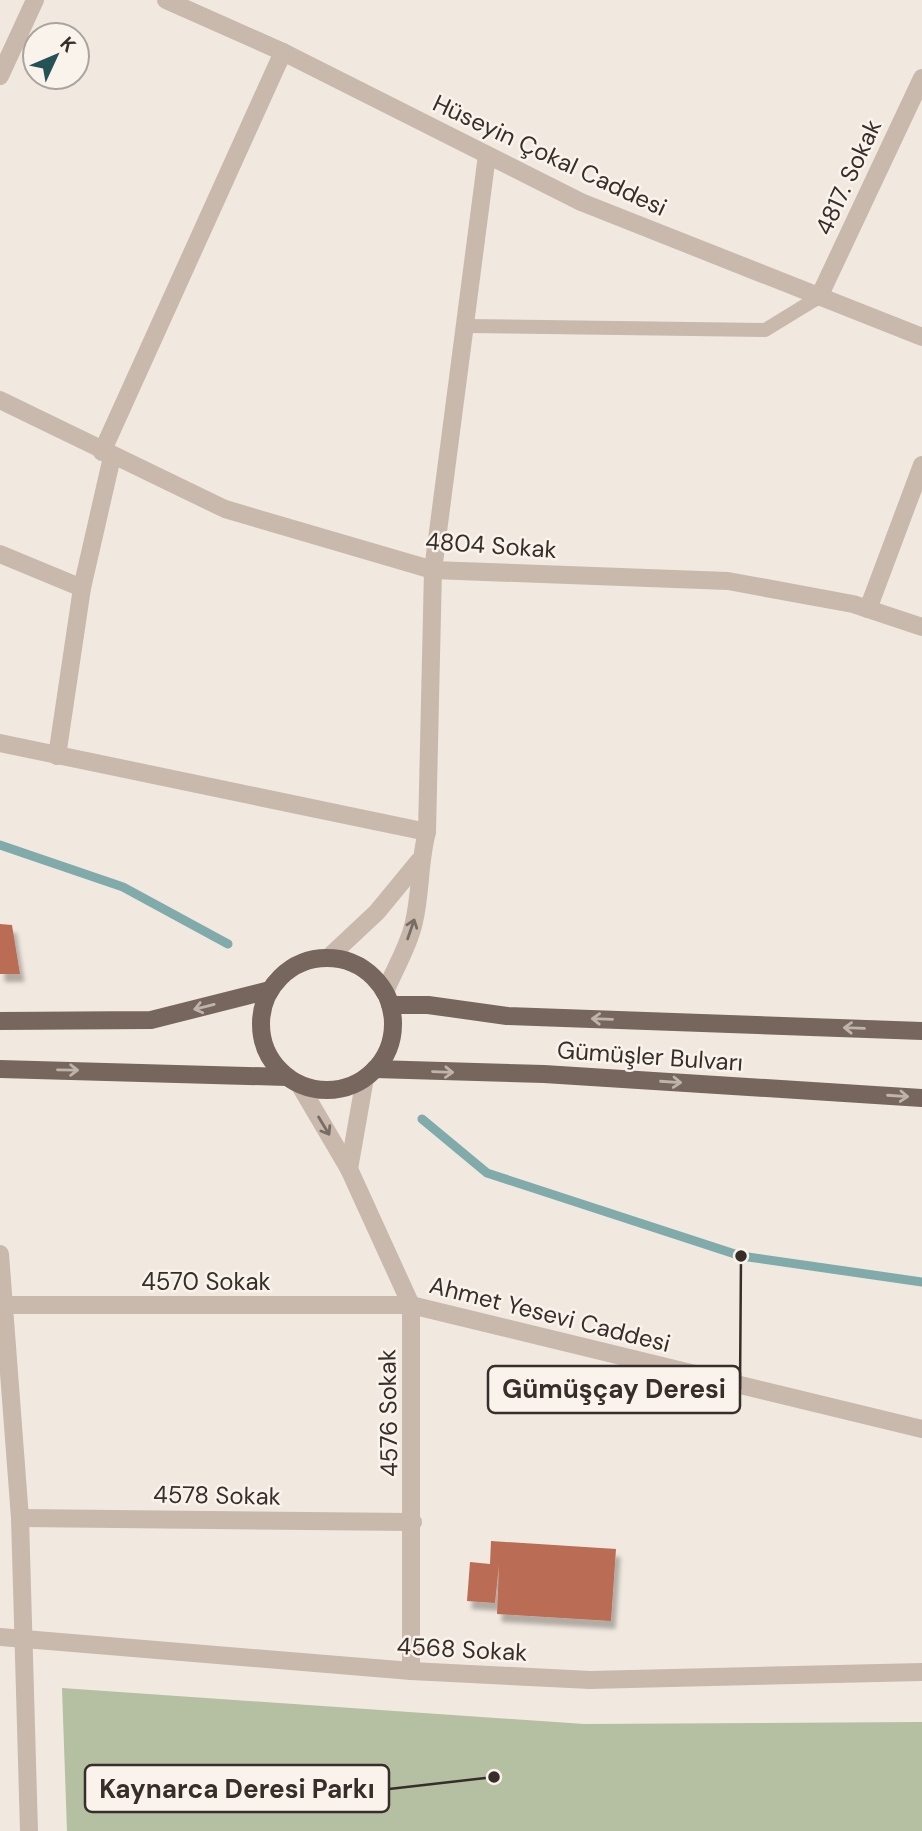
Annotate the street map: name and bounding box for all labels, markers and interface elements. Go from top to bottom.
north arrow [21,21,91,91]
text: K [55,31,81,58]
street label: Hüseyin Çokal Caddesi [428,87,672,223]
street label: 4817. Sokak [808,114,888,240]
street label: 4804 Sokak [424,525,558,565]
one-way arrow [406,919,418,941]
one-way arrow [193,1001,216,1014]
one-way arrow [591,1013,614,1026]
one-way arrow [843,1022,866,1035]
street label: Gümüşler Bulvarı [556,1034,744,1078]
one-way arrow [56,1063,79,1077]
one-way arrow [432,1065,455,1078]
one-way arrow [659,1075,682,1088]
one-way arrow [886,1090,908,1103]
one-way arrow [317,1116,331,1136]
street label: 4570 Sokak [141,1266,271,1297]
street label: Ahmet Yesevi Caddesi [426,1269,674,1359]
street label: 4576 Sokak [371,1349,405,1477]
callout: Gümüşçay Deresi [488,1366,740,1413]
text: Gümüşçay Deresi [502,1372,726,1406]
street label: 4578 Sokak [153,1478,281,1512]
street label: 4568 Sokak [396,1630,528,1668]
callout: Kaynarca Deresi Parkı [85,1765,389,1812]
text: Kaynarca Deresi Parkı [99,1772,375,1806]

